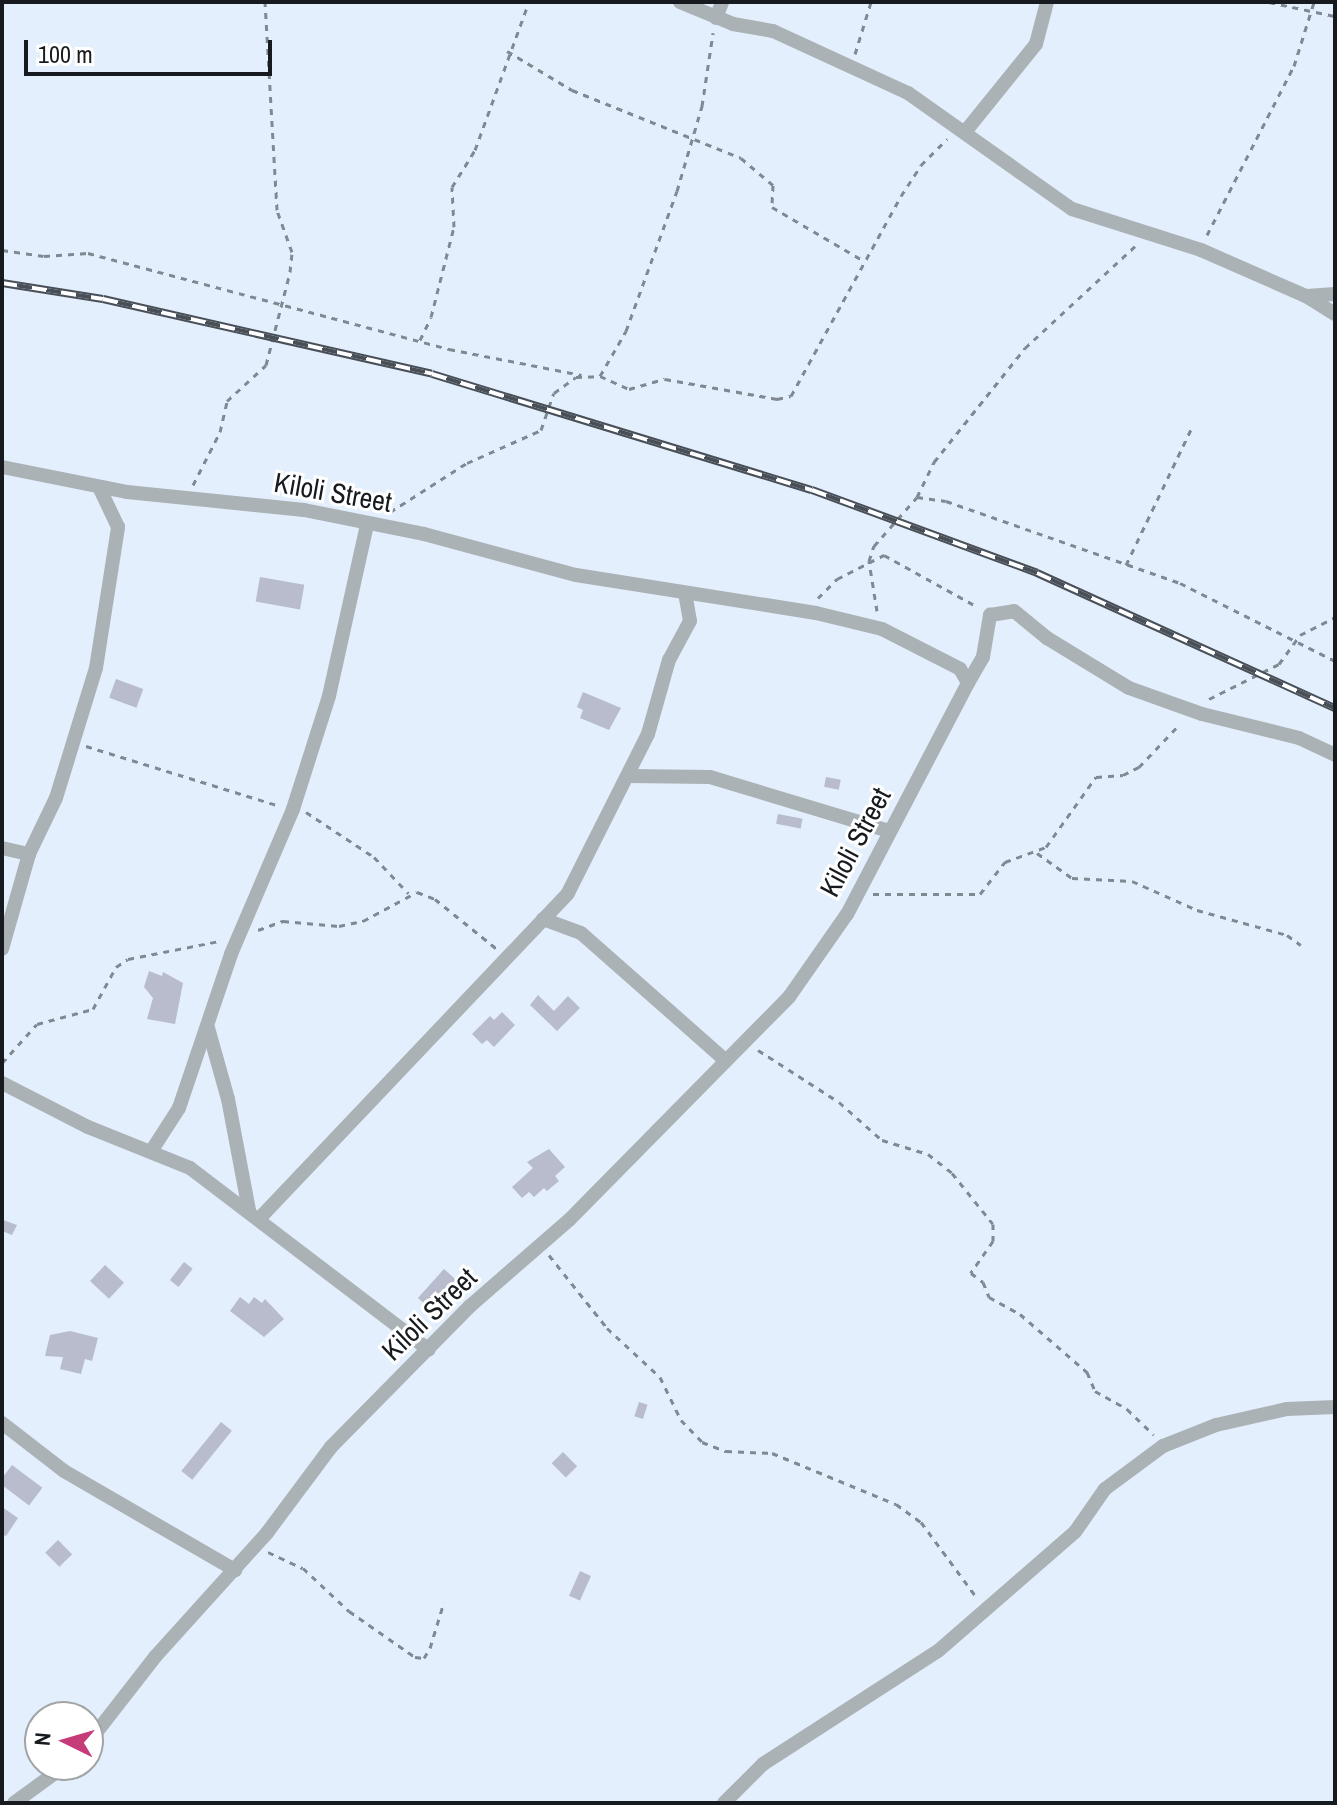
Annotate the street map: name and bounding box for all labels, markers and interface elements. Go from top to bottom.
scale bar [28,24,276,74]
text: 100 m [38,38,93,70]
street label: Kiloli Street [272,465,394,519]
street label: Kiloli Street [812,782,898,902]
street label: Kiloli Street [375,1261,483,1367]
north arrow [24,1701,104,1781]
text: N [27,1731,58,1747]

